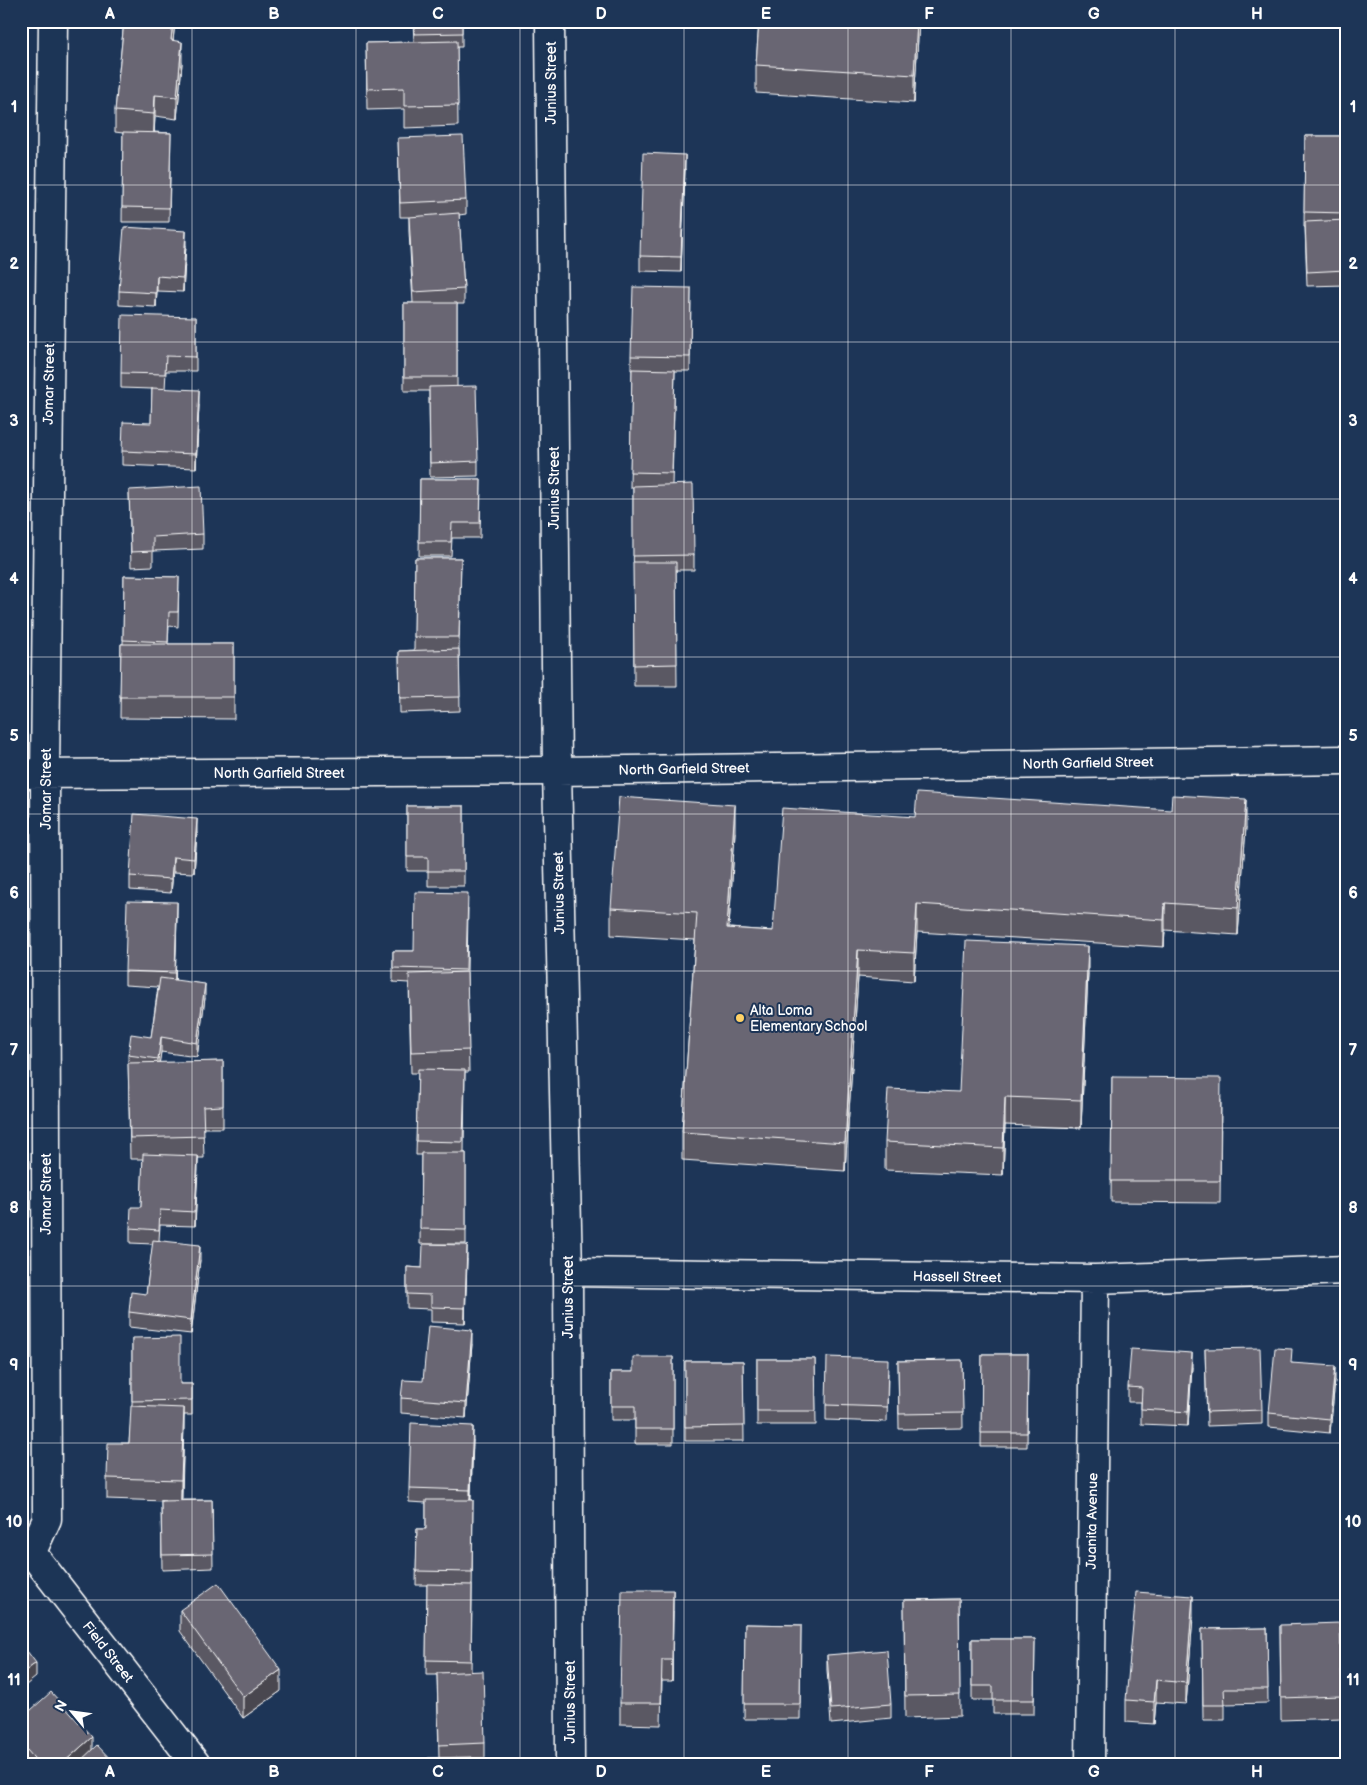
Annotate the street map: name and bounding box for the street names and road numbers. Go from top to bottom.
street label: Junius Street [543,41,560,124]
street label: Jomar Street [40,342,58,425]
street label: Junius Street [546,446,563,529]
street label: Jomar Street [38,748,55,830]
street label: North Garfield Street [1022,753,1154,773]
street label: North Garfield Street [618,759,750,779]
street label: North Garfield Street [213,765,345,782]
street label: Junius Street [550,851,568,935]
street label: Jomar Street [38,1153,55,1235]
street label: Junius Street [560,1255,577,1338]
street label: Hassell Street [913,1268,1002,1286]
street label: Juanita Avenue [1083,1472,1101,1570]
street label: Field Street [79,1618,138,1687]
street label: Junius Street [562,1660,579,1743]

